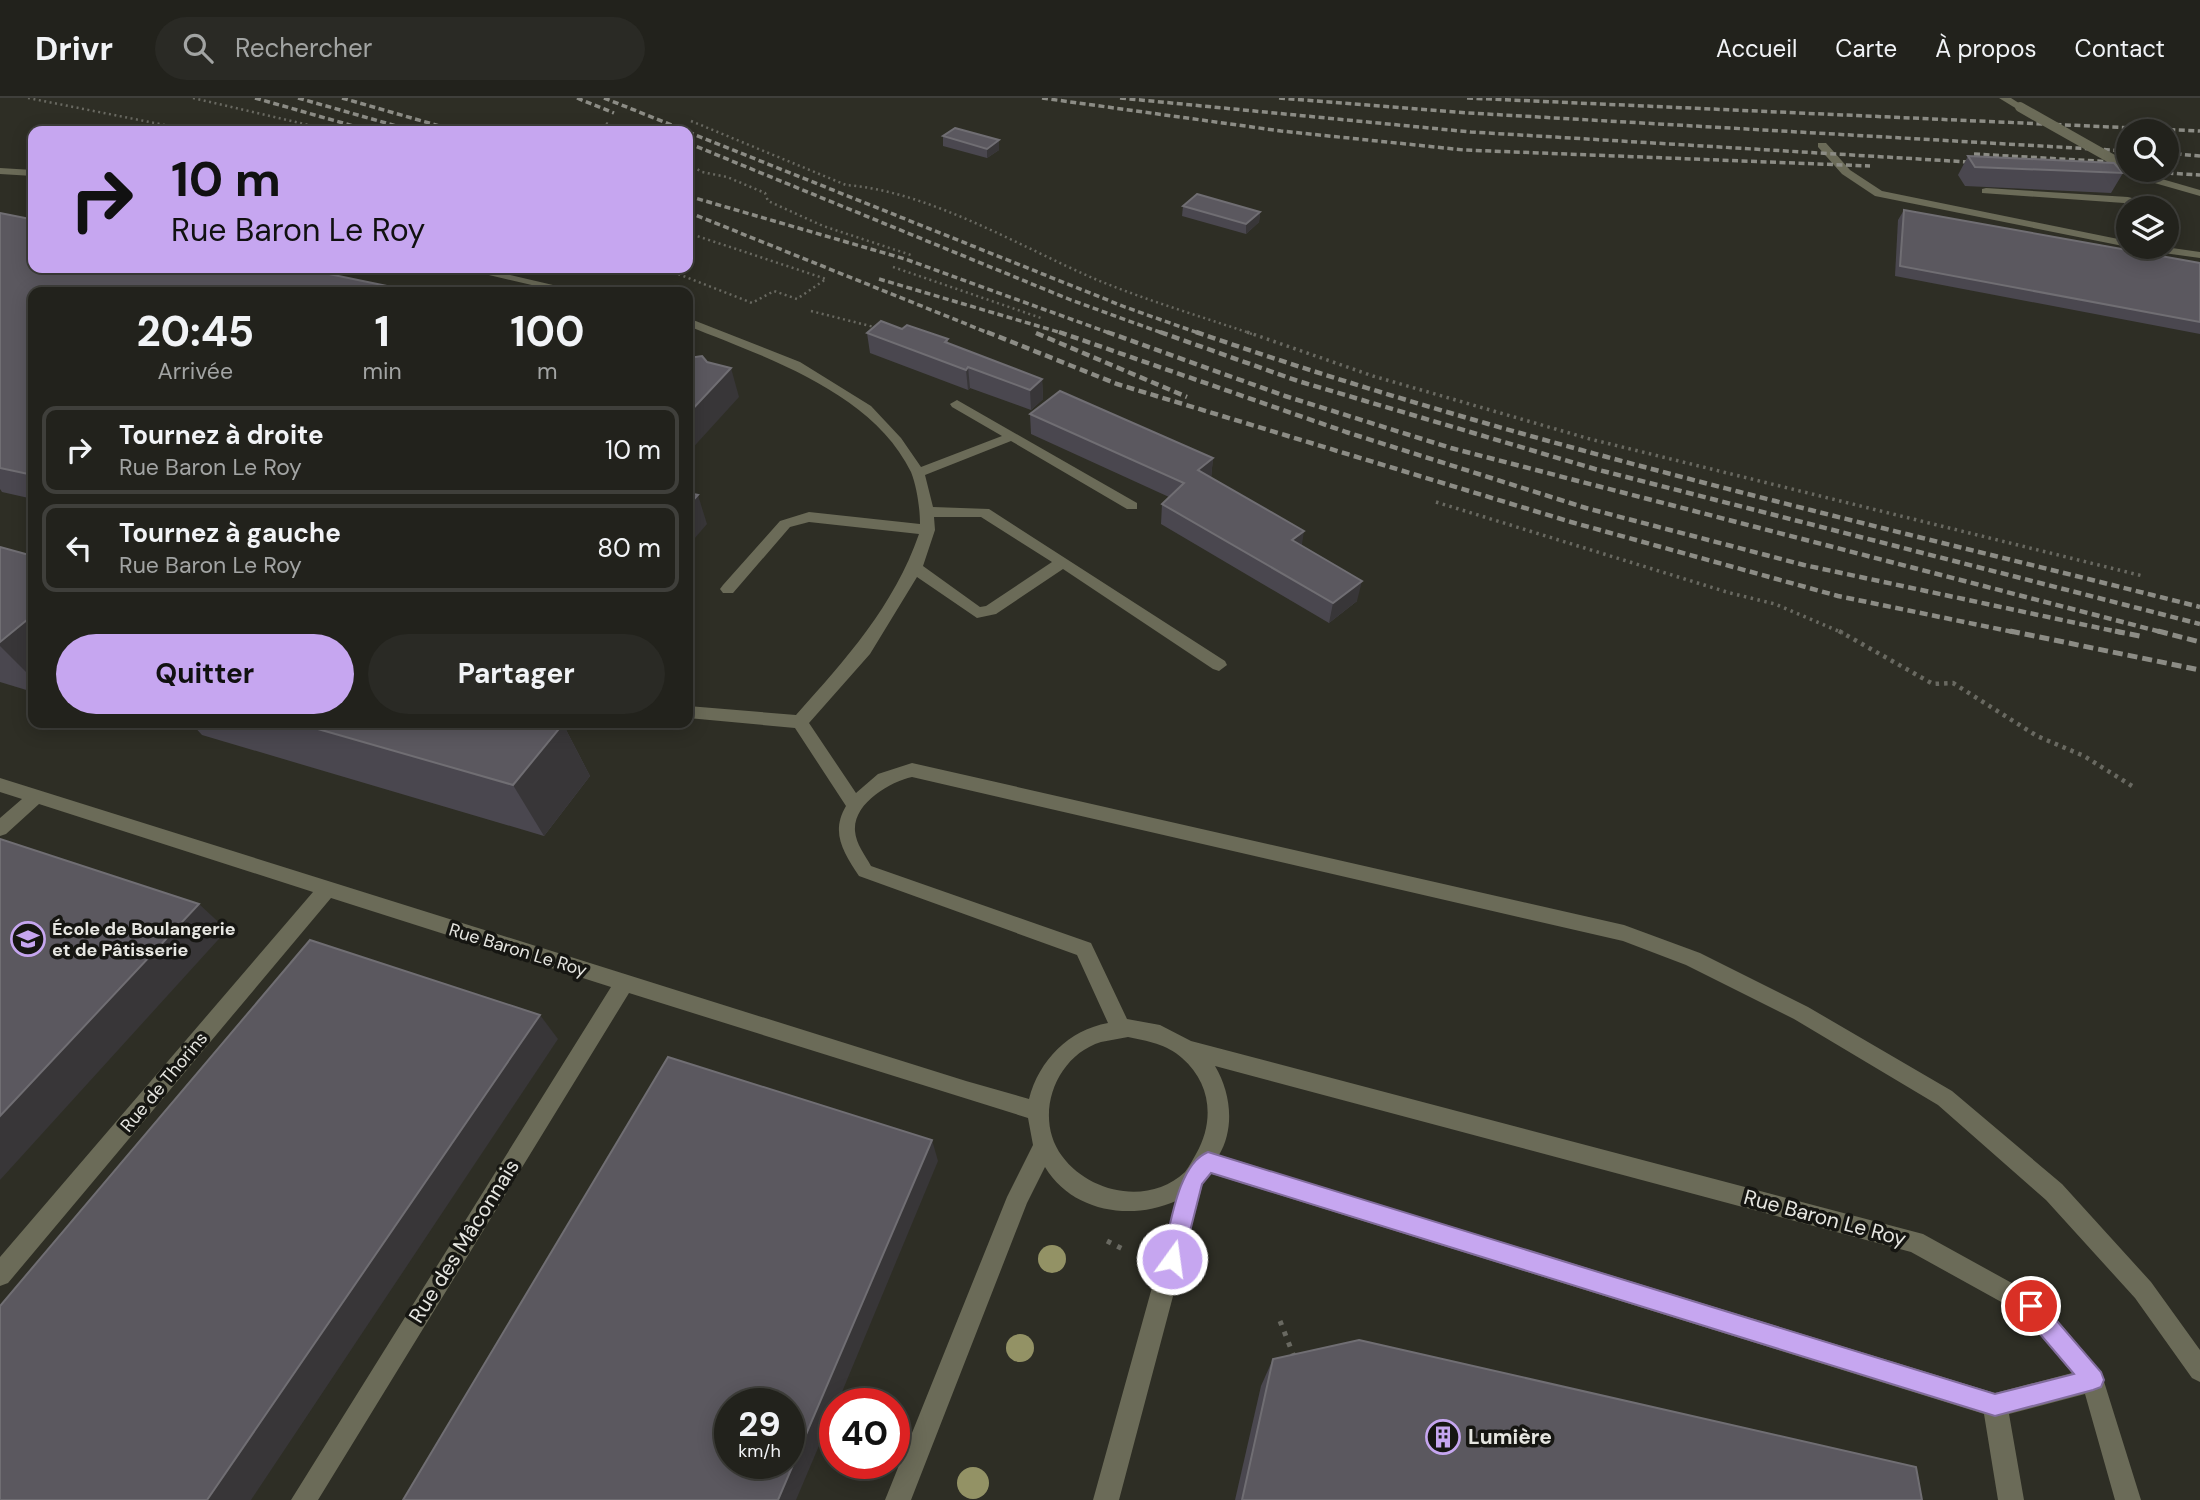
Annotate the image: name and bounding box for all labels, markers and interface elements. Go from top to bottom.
search box [155,17,645,80]
text: Drivr [35,27,113,70]
icon: search [179,29,217,67]
text: Rechercher [235,31,372,65]
text: Accueil [1716,33,1797,64]
text: Carte [1835,33,1897,64]
text: À propos [1935,33,2037,64]
text: Contact [2075,33,2165,64]
map controls [2116,119,2179,259]
button: search [2116,119,2179,182]
text: 10 m [171,147,281,211]
icon: right [56,154,147,245]
button: layers [2116,196,2179,259]
text: Rue Baron Le Roy [171,209,425,251]
text: 20:45 [136,304,254,359]
text: 1 [374,304,390,359]
text: 100 [510,304,585,359]
text: Arrivée [158,356,233,386]
text: min [363,356,402,386]
text: m [537,356,558,386]
text: Tournez à droite [119,418,324,452]
icon: right [60,431,98,469]
text: 10 m [605,433,661,467]
text: Rue Baron Le Roy [119,452,302,482]
text: Tournez à gauche [119,516,341,550]
icon: left [60,529,98,567]
text: 80 m [597,531,661,565]
text: Rue Baron Le Roy [119,550,302,580]
button: Quitter [56,634,354,714]
button: Partager [368,634,665,714]
place label: École de Boulangerie et de Pâtisserie [52,917,236,962]
street label: Rue Baron Le Roy [446,918,590,982]
school or university icon: École de Boulangerie et de Pâtisserie [9,920,47,958]
street label: Rue de Thorins [115,1027,213,1137]
street label: Rue des Mâconnais [402,1154,526,1328]
street label: Rue Baron Le Roy [1741,1183,1910,1253]
position arrow [1135,1222,1209,1296]
pin [2001,1276,2061,1336]
icon: arrive [2012,1287,2050,1325]
speed limit sign: 40 [819,1388,910,1479]
text: 29 [738,1401,781,1447]
building icon: Lumière [1424,1418,1462,1456]
place label: Lumière [1468,1423,1552,1451]
text: km/h [738,1439,781,1463]

